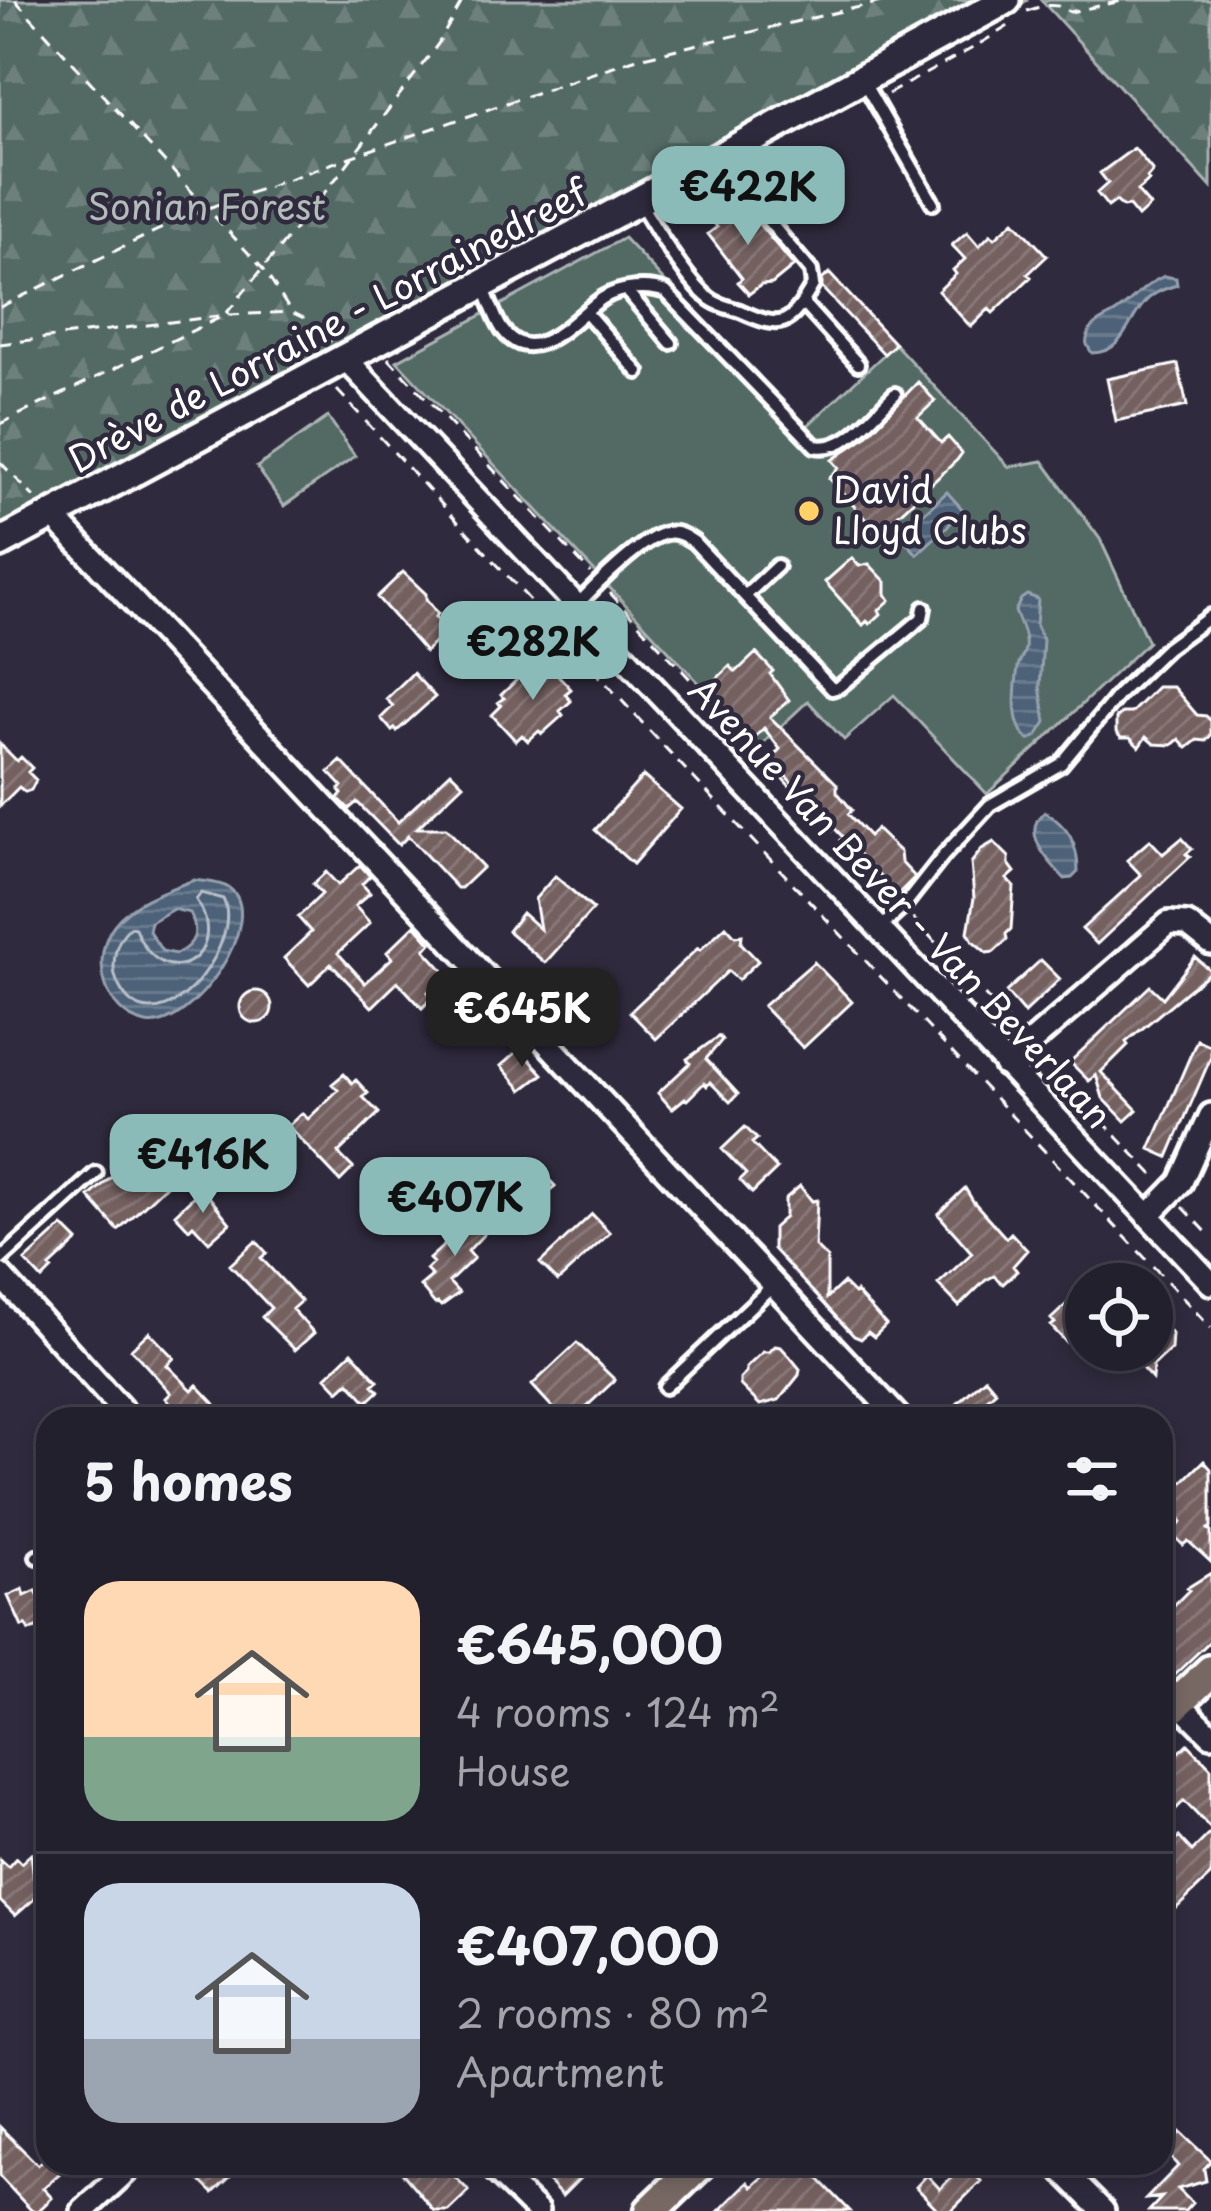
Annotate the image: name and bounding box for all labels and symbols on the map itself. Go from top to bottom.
pin: €422K [664,146,832,248]
street label: Drève de Lorraine - Lorrainedreef [58,163,598,484]
park label: Sonian Forest [88,178,326,232]
place label: David Lloyd Clubs [833,461,1027,556]
marker: David Lloyd Clubs [796,498,822,524]
pin: €282K [449,601,617,703]
street label: Avenue Van Bever - Van Beverlaan [677,664,1126,1139]
pin: €645K [438,968,606,1070]
pin: €416K [119,1114,287,1216]
pin: €407K [371,1157,539,1259]

